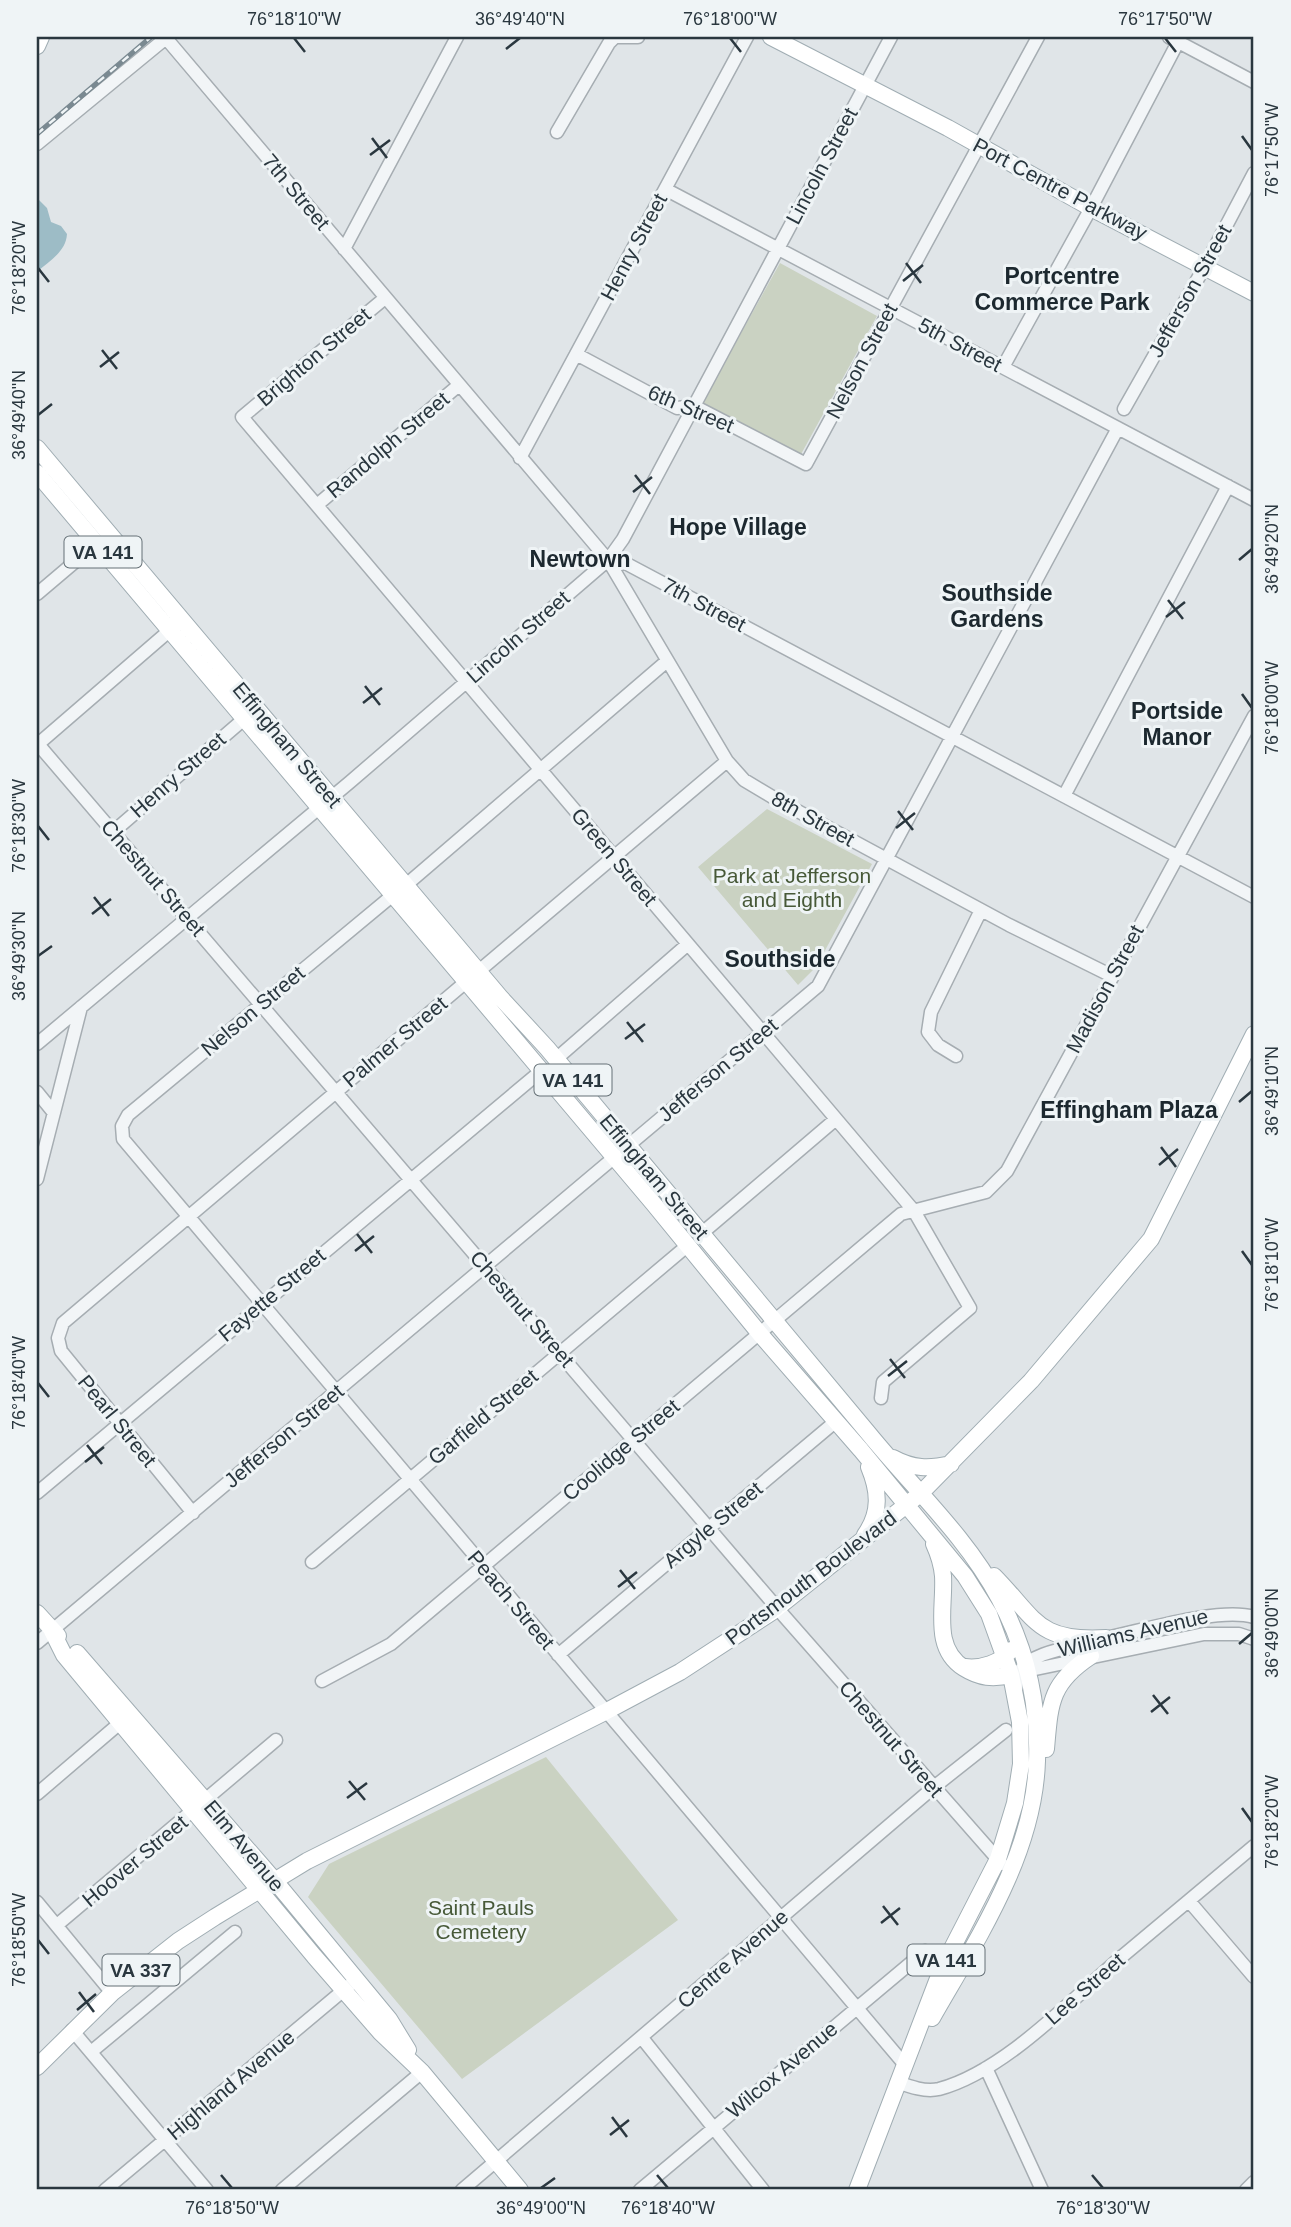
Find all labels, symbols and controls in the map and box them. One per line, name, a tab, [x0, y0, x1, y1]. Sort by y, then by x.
text: 76°18'10"W	[247, 9, 341, 29]
text: 36°49'40"N	[475, 9, 565, 29]
text: 76°18'00"W	[683, 9, 777, 29]
text: 76°17'50"W	[1118, 9, 1212, 29]
text: 76°17'50"W	[1262, 103, 1282, 197]
street label: Lincoln Street	[781, 104, 862, 228]
street label: Port Centre Parkway	[969, 133, 1152, 244]
street label: 7th Street	[258, 149, 335, 234]
street label: Henry Street	[596, 189, 671, 304]
street label: Jefferson Street	[1144, 220, 1236, 361]
text: 76°18'20"W	[9, 221, 29, 315]
district label: Portcentre Commerce Park	[974, 263, 1150, 315]
street label: Nelson Street	[822, 299, 902, 422]
street label: Brighton Street	[253, 303, 375, 410]
street label: 5th Street	[915, 313, 1006, 376]
text: 36°49'40"N	[9, 370, 29, 460]
street label: 6th Street	[645, 380, 738, 437]
street label: Randolph Street	[322, 387, 453, 502]
text: 36°49'20"N	[1262, 504, 1282, 594]
district label: Hope Village	[669, 514, 807, 540]
road number: VA 141	[64, 537, 142, 568]
district label: Newtown	[530, 546, 630, 572]
street label: 7th Street	[659, 573, 750, 636]
district label: Southside Gardens	[941, 580, 1053, 632]
street label: Lincoln Street	[462, 586, 574, 687]
text: 76°18'00"W	[1262, 661, 1282, 755]
street label: Effingham Street	[228, 678, 346, 812]
district label: Portside Manor	[1131, 698, 1223, 750]
street label: Henry Street	[126, 727, 230, 822]
text: 76°18'30"W	[9, 779, 29, 873]
street label: 8th Street	[768, 786, 859, 851]
street label: Green Street	[567, 803, 662, 910]
street label: Chestnut Street	[97, 815, 210, 940]
park label: Park at Jefferson and Eighth	[713, 864, 871, 911]
text: 36°49'30"N	[9, 911, 29, 1001]
street label: Madison Street	[1061, 921, 1148, 1057]
district label: Southside	[724, 946, 836, 972]
street label: Nelson Street	[197, 961, 309, 1060]
street label: Palmer Street	[338, 991, 451, 1092]
street label: Jefferson Street	[654, 1013, 782, 1126]
text: 36°49'10"N	[1262, 1046, 1282, 1136]
road number: VA 141	[534, 1064, 612, 1096]
district label: Effingham Plaza	[1040, 1097, 1218, 1123]
street label: Effingham Street	[595, 1110, 713, 1244]
text: 76°18'10"W	[1262, 1218, 1282, 1312]
street label: Fayette Street	[214, 1243, 330, 1346]
street label: Chestnut Street	[466, 1246, 579, 1371]
text: 76°18'40"W	[9, 1336, 29, 1430]
street label: Garfield Street	[423, 1364, 542, 1469]
street label: Pearl Street	[74, 1370, 161, 1471]
street label: Jefferson Street	[220, 1379, 348, 1492]
street label: Coolidge Street	[558, 1394, 684, 1505]
street label: Argyle Street	[659, 1477, 767, 1572]
street label: Portsmouth Boulevard	[721, 1506, 901, 1649]
street label: Peach Street	[464, 1546, 559, 1654]
text: 36°49'00"N	[1262, 1588, 1282, 1678]
street label: Williams Avenue	[1055, 1604, 1210, 1661]
street label: Chestnut Street	[835, 1676, 948, 1801]
text: 76°18'20"W	[1262, 1775, 1282, 1869]
street label: Elm Avenue	[200, 1796, 289, 1896]
street label: Hoover Street	[78, 1810, 192, 1911]
text: 76°18'50"W	[9, 1893, 29, 1987]
park label: Saint Pauls Cemetery	[428, 1896, 534, 1943]
street label: Centre Avenue	[673, 1904, 793, 2013]
road number: VA 141	[908, 1944, 984, 1976]
street label: Lee Street	[1041, 1948, 1129, 2029]
road number: VA 337	[102, 1954, 180, 1986]
street label: Wilcox Avenue	[722, 2017, 842, 2123]
street label: Highland Avenue	[163, 2025, 299, 2144]
text: 76°18'50"W	[185, 2198, 279, 2218]
text: 36°49'00"N	[496, 2198, 586, 2218]
text: 76°18'40"W	[621, 2198, 715, 2218]
text: 76°18'30"W	[1056, 2198, 1150, 2218]

